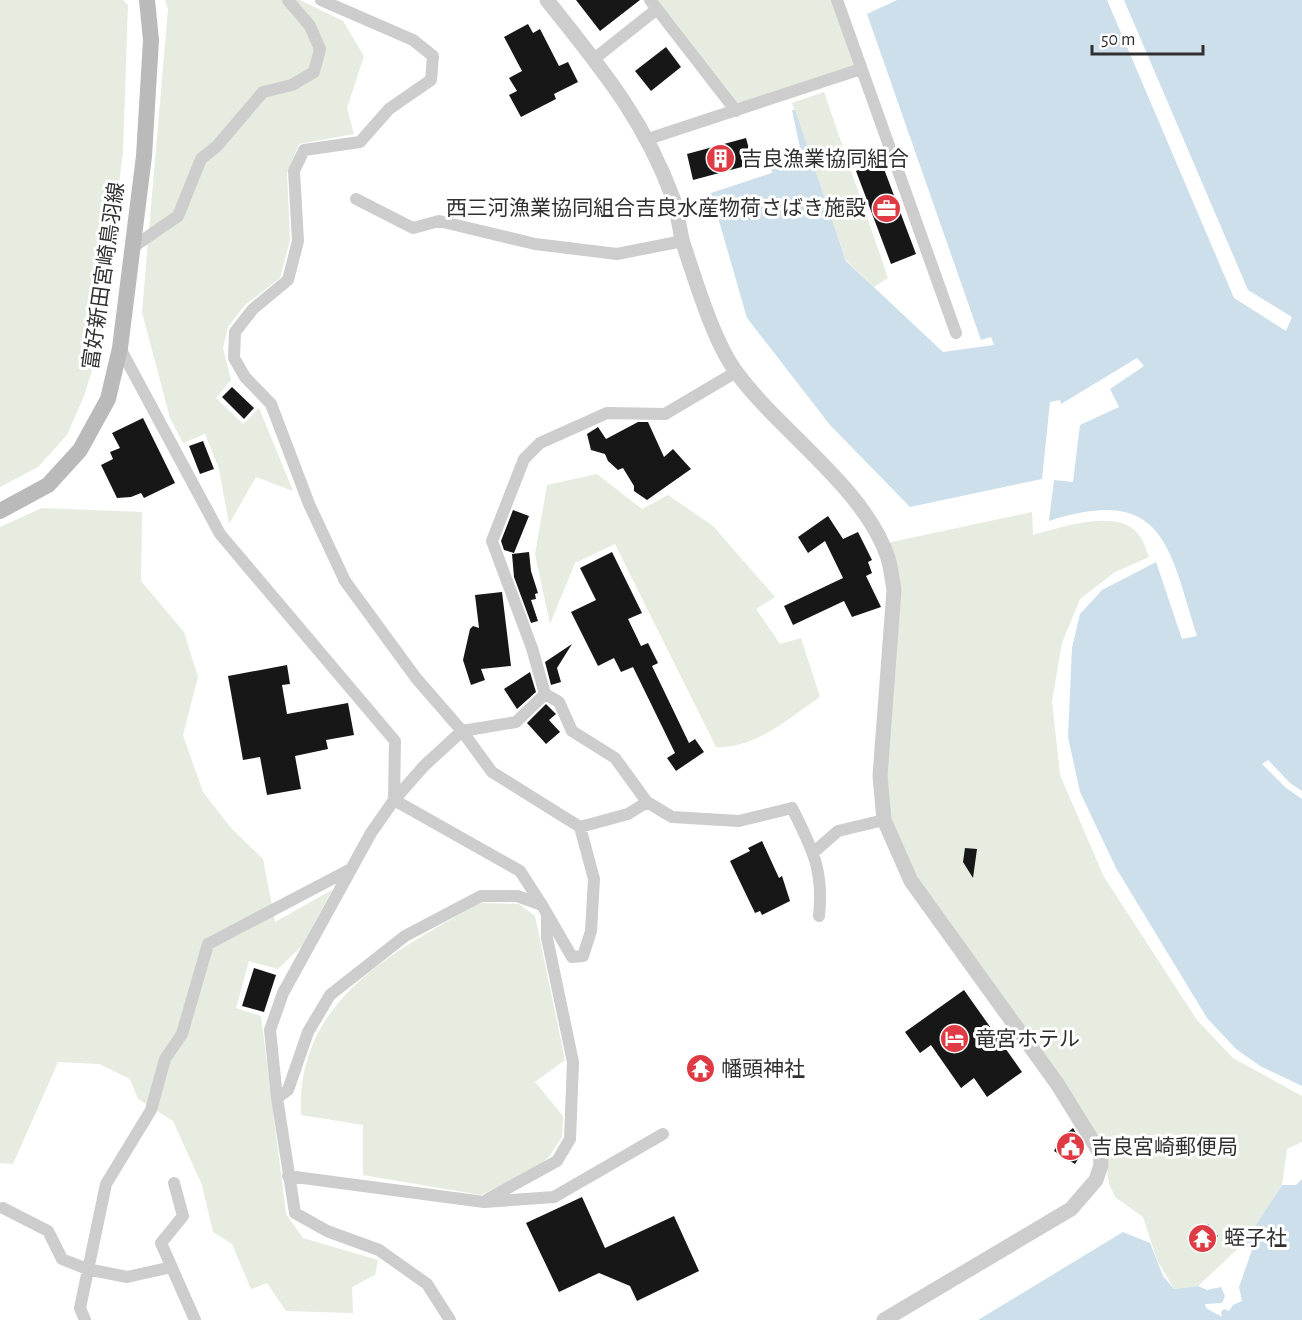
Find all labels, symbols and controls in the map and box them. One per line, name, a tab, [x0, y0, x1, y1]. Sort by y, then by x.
scale bar	[1092, 18, 1203, 56]
text: 50 m	[1101, 31, 1135, 49]
building icon: 吉良漁業協同組合	[704, 143, 736, 175]
place label: 吉良漁業協同組合	[741, 148, 909, 170]
street label: 富好新田宮崎鳥羽線	[79, 181, 128, 371]
office icon: 西三河漁業協同組合吉良水産物荷さばき施設	[871, 192, 903, 224]
place label: 西三河漁業協同組合吉良水産物荷さばき施設	[446, 197, 866, 219]
hotel icon: 竜宮ホテル	[938, 1023, 970, 1055]
place label: 竜宮ホテル	[975, 1028, 1080, 1050]
temple icon: 幡頭神社	[684, 1053, 716, 1085]
place label: 幡頭神社	[721, 1058, 805, 1080]
public building icon: 吉良宮崎郵便局	[1054, 1131, 1086, 1163]
place label: 吉良宮崎郵便局	[1091, 1136, 1238, 1158]
temple icon: 蛭子社	[1187, 1222, 1219, 1254]
place label: 蛭子社	[1224, 1227, 1287, 1249]

